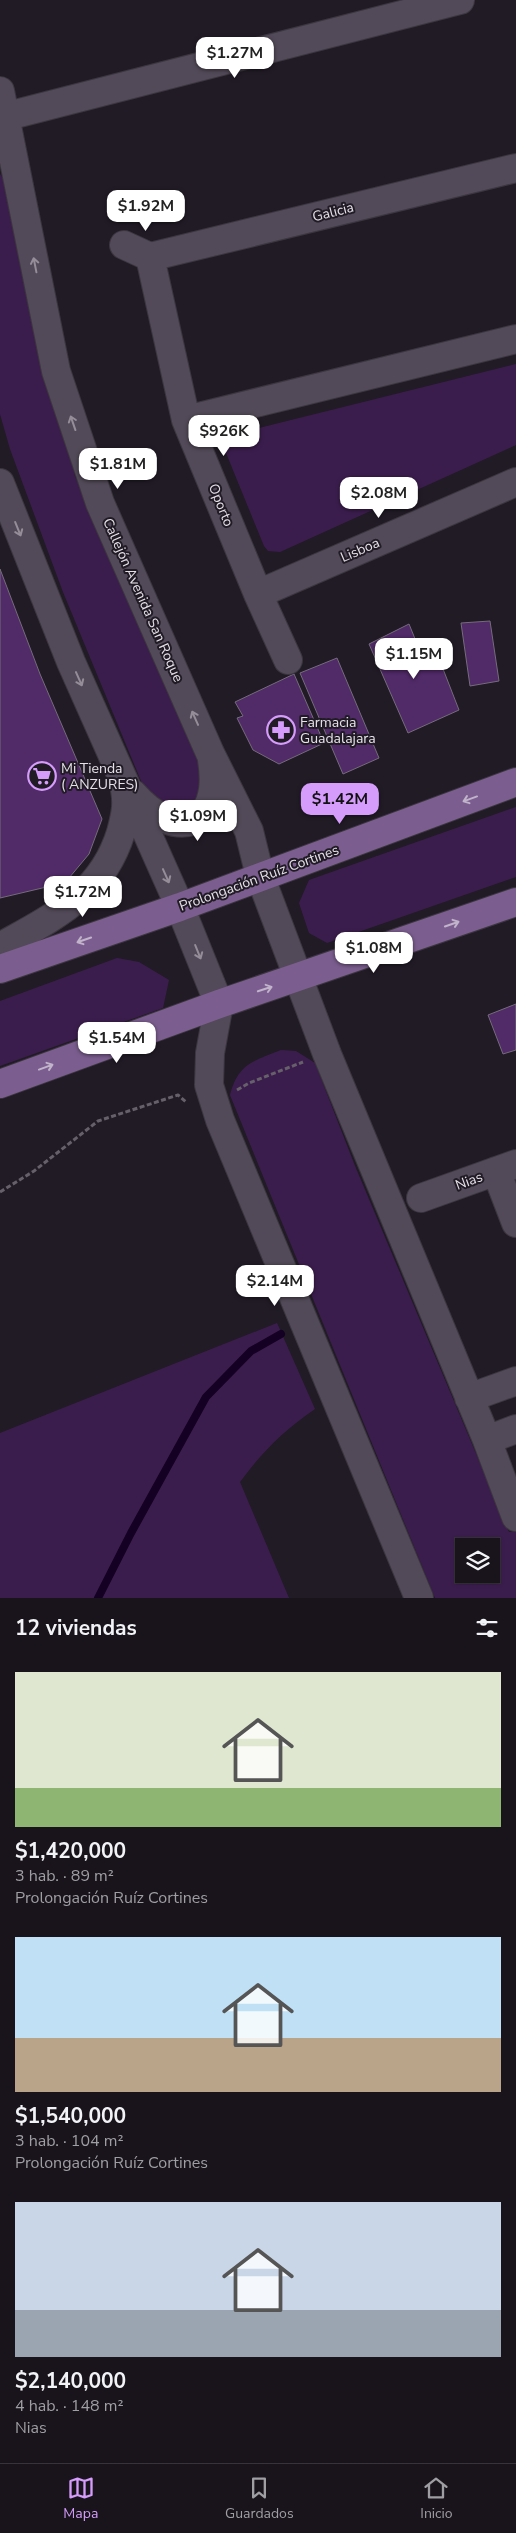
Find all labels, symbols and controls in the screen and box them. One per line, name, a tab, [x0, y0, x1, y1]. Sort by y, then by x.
pin: $1.27M	[194, 36, 276, 79]
text: $1.27M	[207, 42, 263, 64]
pin: $1.92M	[105, 190, 187, 232]
text: $1.92M	[118, 195, 174, 217]
street label: Galicia	[310, 198, 356, 226]
one-way arrow	[29, 257, 39, 273]
pin: $926K	[189, 414, 259, 457]
one-way arrow	[68, 415, 77, 431]
text: $926K	[199, 420, 249, 442]
pin: $1.81M	[77, 448, 159, 490]
text: $1.81M	[90, 453, 146, 475]
pin: $2.08M	[338, 476, 420, 519]
street label: Oporto	[204, 481, 238, 529]
text: $2.08M	[351, 482, 407, 504]
street label: Callejón Avenida San Roque	[98, 515, 188, 685]
one-way arrow	[14, 521, 23, 536]
street label: Lisboa	[337, 533, 383, 567]
pin: $1.15M	[373, 638, 455, 680]
text: $1.15M	[386, 643, 442, 665]
one-way arrow	[75, 671, 84, 686]
one-way arrow	[190, 711, 200, 726]
place label: Farmacia Guadalajara	[300, 713, 376, 748]
pharmacy icon: Farmacia Guadalajara	[266, 715, 296, 745]
place label: Mi Tienda ( ANZURES)	[61, 759, 138, 794]
supermarket icon: Mi Tienda ( ANZURES)	[27, 761, 57, 791]
pin: $1.42M	[299, 782, 381, 825]
text: $1.42M	[312, 788, 368, 810]
one-way arrow	[463, 795, 479, 804]
pin: $1.09M	[157, 800, 239, 842]
text: $1.09M	[170, 805, 226, 827]
street label: Prolongación Ruíz Cortines	[176, 840, 342, 916]
one-way arrow	[161, 868, 171, 883]
pin: $1.72M	[42, 876, 124, 918]
text: $1.72M	[55, 881, 111, 903]
one-way arrow	[443, 919, 459, 928]
pin: $1.08M	[333, 932, 415, 974]
one-way arrow	[77, 936, 92, 945]
text: $1.08M	[346, 937, 402, 959]
one-way arrow	[193, 944, 203, 959]
one-way arrow	[257, 984, 272, 993]
pin: $1.54M	[76, 1022, 158, 1064]
text: $1.54M	[89, 1027, 145, 1049]
one-way arrow	[38, 1062, 53, 1071]
street label: Nias	[453, 1167, 486, 1195]
pin: $2.14M	[234, 1264, 316, 1307]
text: $2.14M	[247, 1270, 303, 1292]
map controls	[455, 1538, 500, 1583]
button: layers	[455, 1538, 500, 1583]
text: 12 viviendas	[15, 1614, 137, 1642]
icon: filters	[473, 1614, 501, 1642]
icon: home	[213, 1705, 303, 1795]
text: $1,420,000	[15, 1837, 126, 1865]
text: 3 hab. · 89 m²	[15, 1865, 114, 1887]
text: Prolongación Ruíz Cortines	[15, 1887, 208, 1909]
icon: home	[213, 1970, 303, 2060]
text: $1,540,000	[15, 2102, 126, 2130]
text: 3 hab. · 104 m²	[15, 2130, 123, 2152]
text: Prolongación Ruíz Cortines	[15, 2152, 208, 2174]
icon: home	[213, 2235, 303, 2325]
text: $2,140,000	[15, 2367, 126, 2395]
text: 4 hab. · 148 m²	[15, 2395, 123, 2417]
text: Nias	[15, 2417, 47, 2439]
tab: Mapa	[63, 2474, 98, 2523]
tab: Guardados	[225, 2474, 294, 2523]
tab: Inicio	[420, 2474, 453, 2523]

